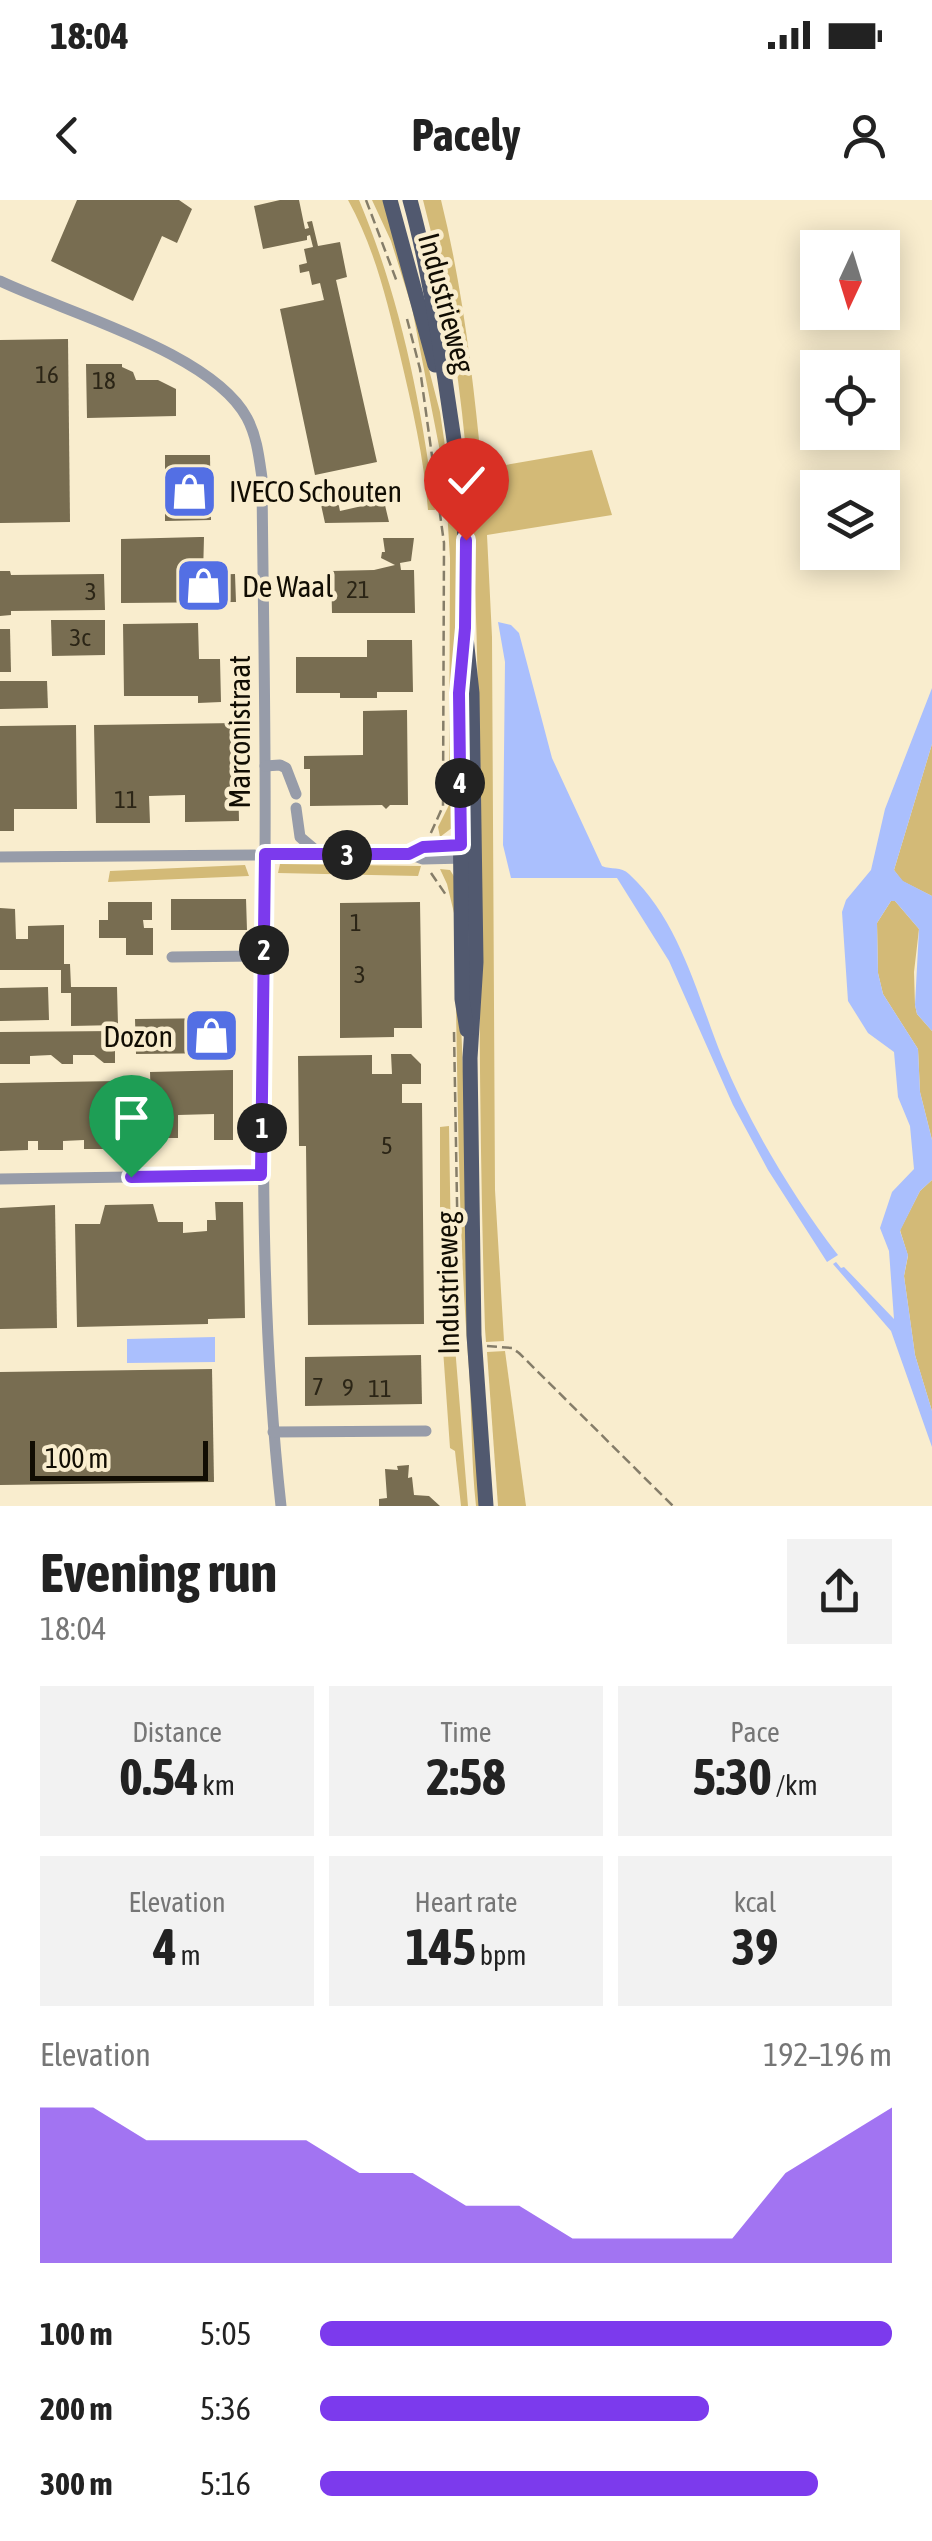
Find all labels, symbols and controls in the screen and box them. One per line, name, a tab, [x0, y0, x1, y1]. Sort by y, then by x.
text: 18:04	[50, 14, 129, 57]
icon: back	[40, 108, 95, 163]
icon: person	[837, 108, 892, 163]
text: Pacely	[411, 109, 521, 161]
street label: Industrieweg	[412, 229, 482, 377]
north arrow	[800, 230, 900, 330]
map controls	[800, 230, 900, 570]
button: locate	[800, 350, 900, 450]
house number: 16	[35, 360, 59, 388]
house number: 18	[92, 366, 116, 394]
pin	[424, 438, 509, 541]
icon: check	[439, 453, 494, 508]
shop icon: IVECO Schouten	[160, 461, 220, 521]
button: layers	[800, 470, 900, 570]
place label: IVECO Schouten	[229, 474, 402, 508]
shop icon: De Waal	[173, 556, 233, 616]
place label: De Waal	[242, 569, 333, 603]
house number: 21	[346, 575, 370, 603]
house number: 3	[85, 577, 97, 605]
house number: 3c	[69, 623, 91, 651]
street label: Marconistraat	[222, 655, 256, 809]
pin: 4	[435, 758, 485, 808]
text: 4	[453, 767, 467, 799]
house number: 11	[114, 785, 138, 813]
pin: 3	[322, 830, 372, 880]
text: 3	[340, 839, 354, 871]
house number: 1	[350, 908, 362, 936]
pin: 2	[239, 925, 289, 975]
text: 2	[257, 934, 271, 966]
house number: 3	[354, 960, 366, 988]
shop icon: Dozon	[182, 1006, 242, 1066]
place label: Dozon	[103, 1019, 173, 1053]
pin	[89, 1075, 174, 1178]
icon: arrive	[104, 1090, 159, 1145]
pin: 1	[237, 1103, 287, 1153]
text: 1	[255, 1112, 269, 1144]
house number: 5	[381, 1131, 393, 1159]
street label: Industrieweg	[429, 1211, 465, 1355]
house number: 7	[312, 1372, 324, 1400]
house number: 9	[342, 1373, 354, 1401]
house number: 11	[368, 1374, 392, 1402]
scale bar	[30, 1436, 208, 1480]
text: 100 m	[45, 1442, 108, 1474]
button: share	[787, 1539, 892, 1644]
text: Evening run	[40, 1541, 277, 1604]
text: 18:04	[40, 1610, 107, 1647]
text: Distance	[132, 1716, 222, 1748]
text: Time	[440, 1716, 492, 1748]
text: Pace	[730, 1716, 780, 1748]
text: 0.54	[119, 1748, 199, 1806]
text: 2:58	[426, 1748, 506, 1806]
text: 5:30	[692, 1748, 772, 1806]
text: km	[199, 1769, 235, 1801]
text: /km	[772, 1769, 818, 1801]
text: Elevation	[128, 1886, 226, 1918]
text: Heart rate	[414, 1886, 518, 1918]
text: kcal	[734, 1886, 776, 1918]
text: 4	[153, 1918, 177, 1976]
text: 145	[405, 1918, 476, 1976]
text: 39	[732, 1918, 779, 1976]
text: m	[177, 1939, 201, 1971]
text: bpm	[476, 1939, 527, 1971]
text: Elevation	[40, 2036, 151, 2073]
text: 192–196 m	[763, 2036, 892, 2073]
text: 100 m	[40, 2315, 113, 2352]
text: 5:05	[200, 2315, 251, 2352]
text: 200 m	[40, 2390, 113, 2427]
text: 5:36	[200, 2390, 251, 2427]
text: 300 m	[40, 2465, 113, 2502]
text: 5:16	[200, 2465, 251, 2502]

